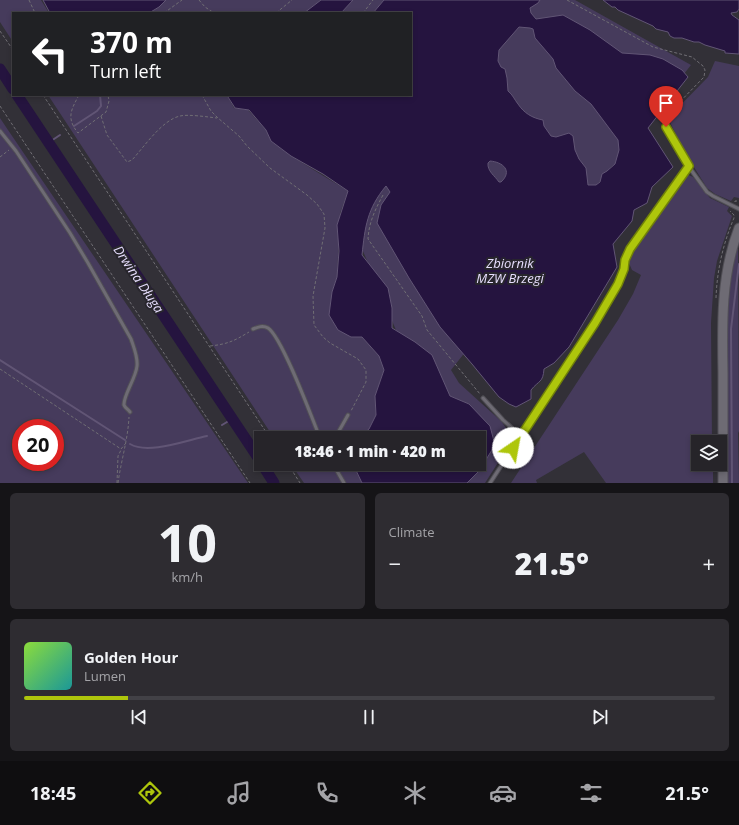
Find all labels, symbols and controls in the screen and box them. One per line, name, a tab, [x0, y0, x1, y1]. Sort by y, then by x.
text: 370 m	[90, 23, 173, 61]
icon: left	[24, 28, 76, 80]
text: Turn left	[90, 59, 161, 83]
pin	[649, 86, 683, 127]
icon: arrive	[655, 92, 677, 114]
water label: Drwina Długa	[110, 242, 169, 317]
water label: Zbiornik MZW Brzegi	[476, 254, 544, 287]
speed limit sign: 20	[12, 419, 64, 471]
position arrow	[492, 427, 534, 469]
map controls	[691, 435, 727, 471]
button: layers	[691, 435, 727, 471]
text: 18:46 · 1 min · 420 m	[294, 441, 446, 461]
text: 10	[158, 506, 217, 577]
text: Climate	[389, 523, 434, 541]
text: 21.5°	[515, 543, 589, 584]
text: −	[389, 548, 401, 578]
text: +	[702, 548, 715, 578]
text: km/h	[171, 568, 203, 586]
text: Golden Hour	[84, 647, 178, 667]
text: Lumen	[84, 667, 126, 685]
icon: previous	[128, 706, 150, 728]
icon: pause	[358, 706, 380, 728]
icon: next	[589, 706, 611, 728]
icon: directions	[136, 779, 164, 807]
icon: music	[225, 779, 253, 807]
icon: phone	[313, 779, 341, 807]
icon: climate	[401, 779, 429, 807]
icon: car	[489, 779, 517, 807]
icon: filters	[577, 779, 605, 807]
text: 18:45	[30, 781, 76, 805]
text: 21.5°	[665, 781, 709, 805]

